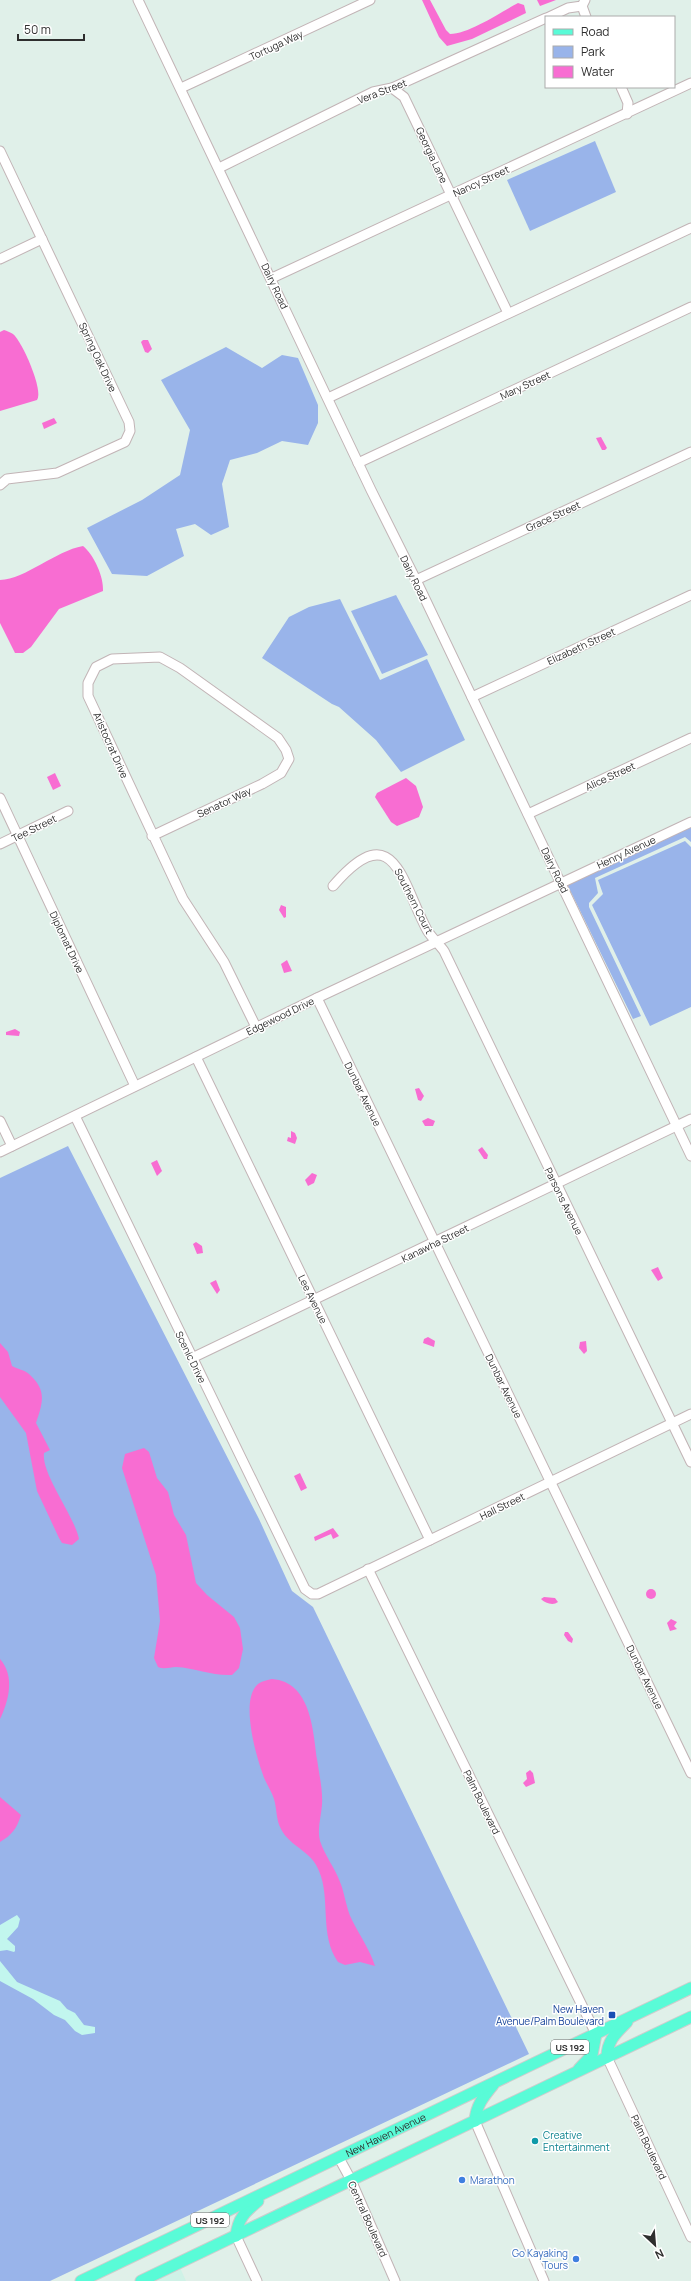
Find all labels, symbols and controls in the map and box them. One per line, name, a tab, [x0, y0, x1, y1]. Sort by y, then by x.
scale bar	[18, 16, 84, 42]
legend	[545, 16, 675, 88]
text: 50 m	[24, 21, 51, 38]
text: Road	[581, 23, 609, 40]
street label: Tortuga Way	[247, 26, 306, 64]
text: Park	[581, 43, 606, 60]
text: Water	[581, 63, 615, 80]
street label: Vera Street	[355, 75, 409, 107]
street label: Georgia Lane	[413, 125, 451, 185]
street label: Nancy Street	[451, 162, 511, 200]
street label: Dairy Road	[258, 261, 292, 311]
street label: Spring Oak Drive	[76, 320, 120, 394]
street label: Mary Street	[498, 367, 552, 403]
street label: Grace Street	[523, 497, 583, 535]
street label: Dairy Road	[397, 553, 431, 603]
street label: Elizabeth Street	[545, 624, 617, 668]
street label: Aristocrat Drive	[90, 710, 132, 780]
street label: Alice Street	[583, 758, 637, 794]
street label: Senator Way	[195, 783, 254, 821]
street label: Tee Street	[9, 811, 59, 845]
street label: Henry Avenue	[594, 832, 658, 872]
street label: Dairy Road	[538, 845, 572, 895]
street label: Southern Court	[391, 866, 437, 936]
street label: Diplomat Drive	[47, 909, 87, 975]
street label: Edgewood Drive	[244, 993, 316, 1038]
street label: Dunbar Avenue	[341, 1060, 385, 1129]
street label: Parsons Avenue	[542, 1165, 586, 1237]
street label: Kanawha Street	[399, 1221, 471, 1265]
street label: Lee Avenue	[295, 1272, 331, 1326]
street label: Scenic Drive	[172, 1329, 210, 1386]
street label: Dunbar Avenue	[482, 1352, 526, 1421]
street label: Hall Street	[477, 1489, 527, 1523]
street label: Dunbar Avenue	[623, 1643, 667, 1712]
street label: Palm Boulevard	[460, 1768, 504, 1837]
place label: New Haven Avenue/Palm Boulevard	[496, 2002, 604, 2028]
marker: New Haven Avenue/Palm Boulevard	[607, 2010, 617, 2020]
road number: US 192	[551, 2040, 589, 2054]
street label: New Haven Avenue	[343, 2109, 428, 2160]
street label: Palm Boulevard	[628, 2112, 670, 2182]
place label: Creative Entertainment	[543, 2128, 610, 2154]
marker: Creative Entertainment	[530, 2136, 540, 2146]
place label: Marathon	[470, 2173, 515, 2187]
marker: Marathon	[457, 2175, 467, 2185]
street label: Central Boulevard	[345, 2179, 391, 2259]
road number: US 192	[191, 2213, 229, 2227]
north arrow	[635, 2225, 675, 2265]
place label: Go Kayaking Tours	[512, 2246, 568, 2272]
text: N	[653, 2246, 666, 2263]
marker: Go Kayaking Tours	[571, 2254, 581, 2264]

